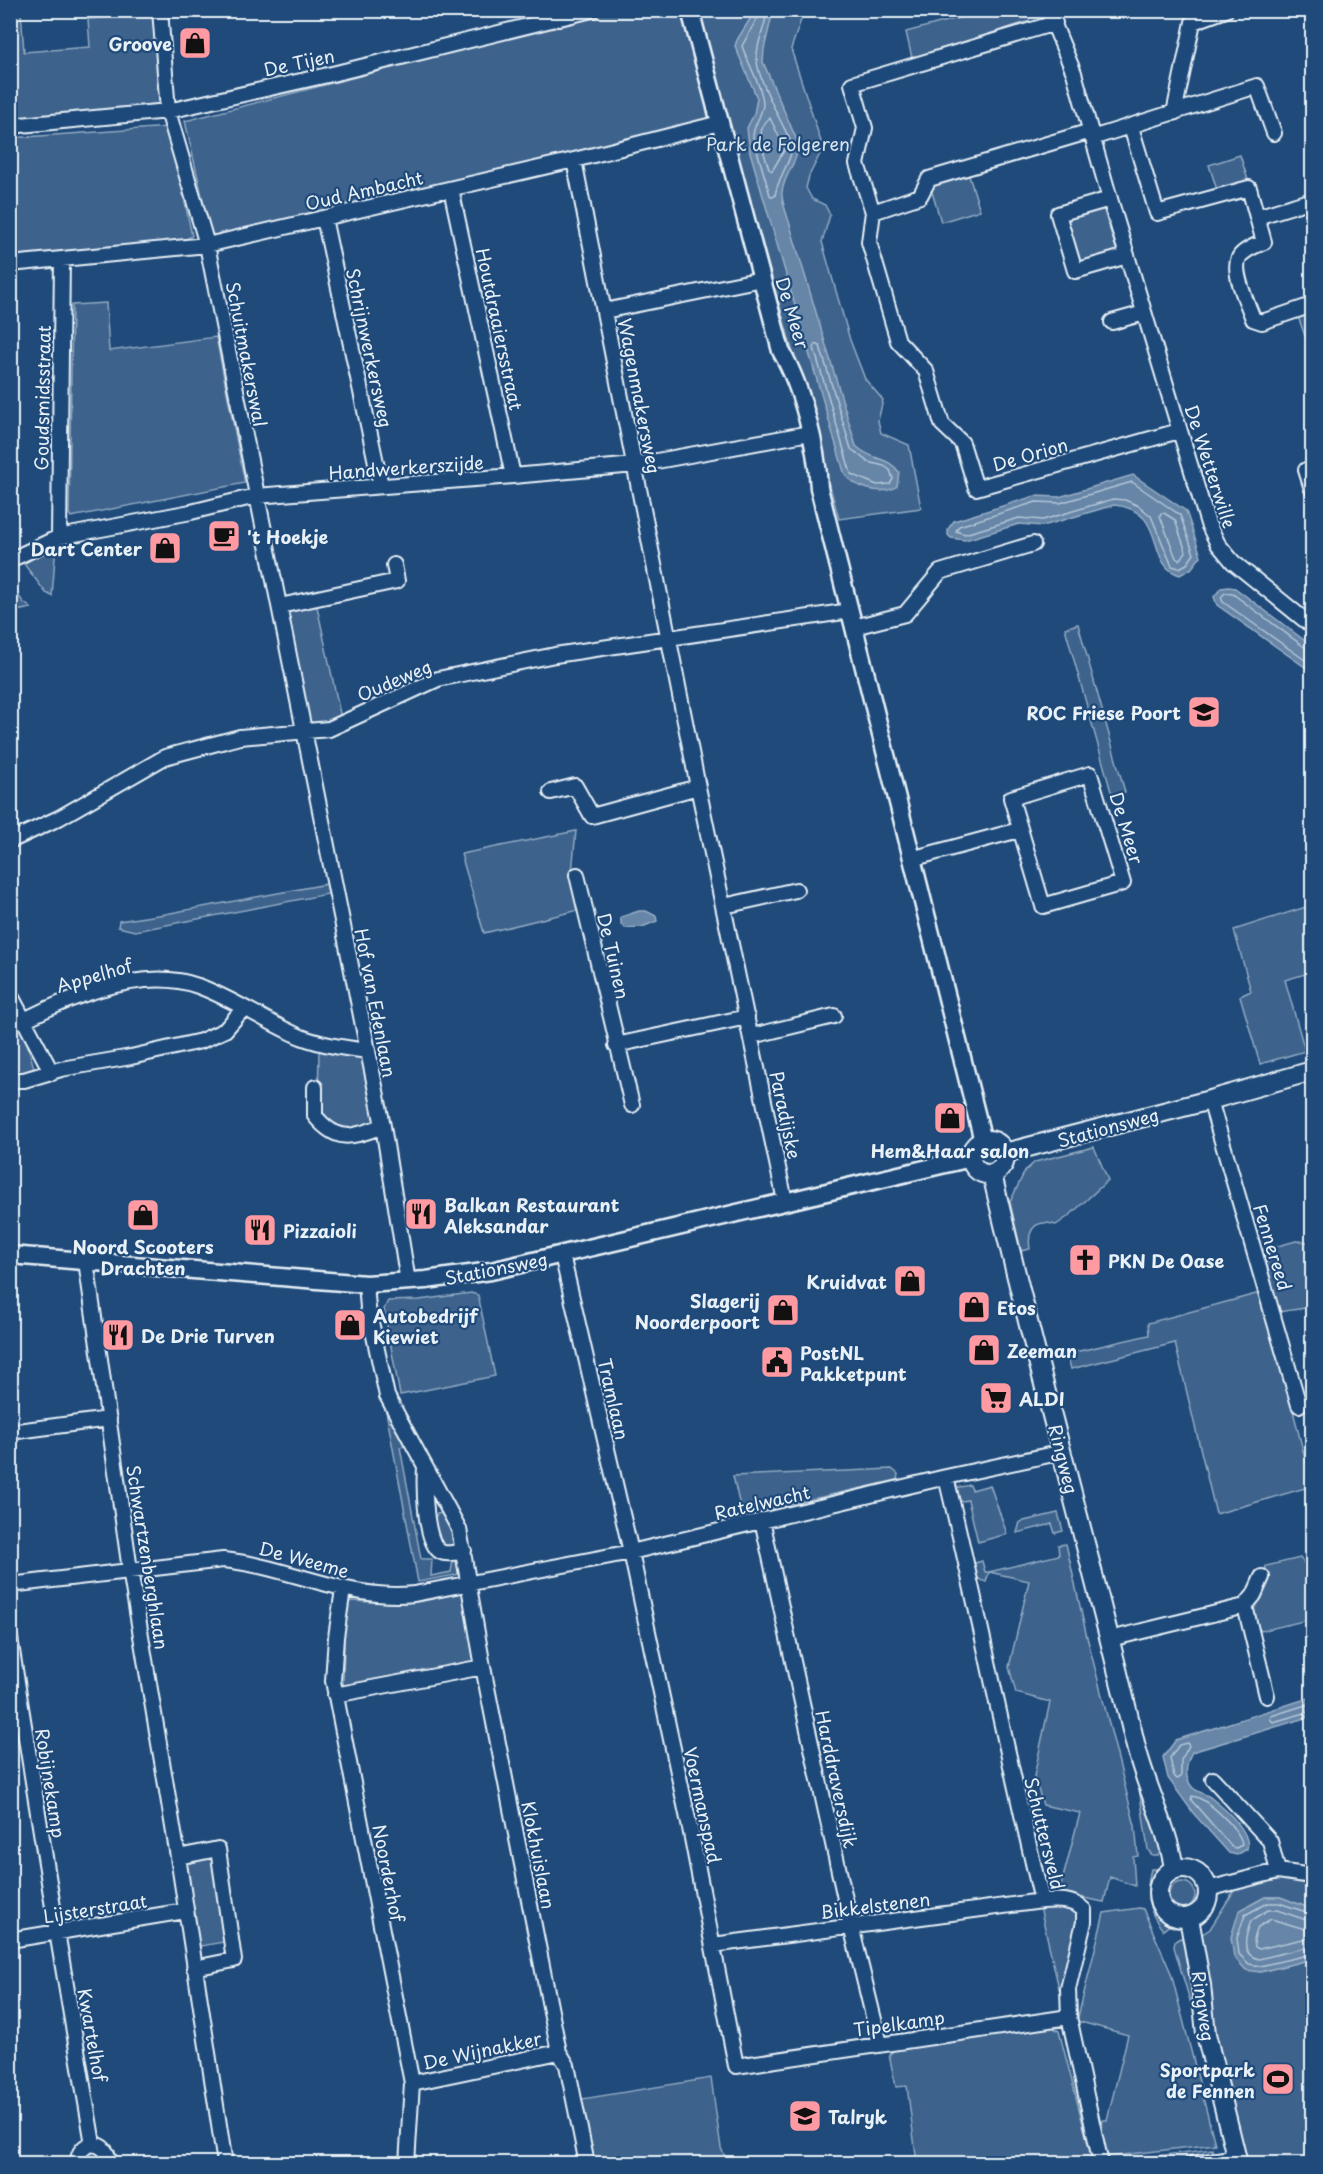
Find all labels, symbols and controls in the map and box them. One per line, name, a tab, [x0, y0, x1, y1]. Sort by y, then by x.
shop icon: Groove	[177, 25, 213, 61]
place label: Groove	[108, 30, 172, 57]
street label: De Tijen	[261, 41, 337, 83]
park label: Park de Folgeren	[706, 130, 850, 157]
street label: Oud Ambacht	[302, 163, 426, 217]
street label: Houtdraaiersstraat	[470, 245, 530, 413]
street label: Schrijnwerkersweg	[340, 266, 400, 430]
street label: De Meer	[769, 274, 817, 353]
street label: Schuitmakerswal	[220, 279, 274, 429]
street label: Wagenmakersweg	[612, 316, 668, 476]
street label: Goudsmidsstraat	[27, 325, 57, 471]
street label: De Wetterwille	[1178, 401, 1244, 531]
street label: De Orion	[989, 430, 1071, 478]
street label: Handwerkerszijde	[327, 448, 485, 486]
cafe icon: 't Hoekje	[206, 518, 242, 554]
place label: 't Hoekje	[247, 523, 329, 550]
shop icon: Dart Center	[147, 530, 183, 566]
place label: Dart Center	[31, 535, 143, 562]
street label: Oudeweg	[352, 652, 436, 708]
school or university icon: ROC Friese Poort	[1186, 694, 1222, 730]
place label: ROC Friese Poort	[1027, 699, 1181, 726]
street label: De Meer	[1103, 789, 1151, 868]
street label: De Tuinen	[591, 910, 637, 1002]
street label: Hof van Edenlaan	[348, 926, 404, 1080]
street label: Appelhof	[53, 951, 137, 999]
street label: Paradijske	[764, 1069, 808, 1161]
shop icon: Hem&Haar salon	[932, 1100, 968, 1136]
street label: Stationsweg	[1054, 1100, 1162, 1154]
place label: Hem&Haar salon	[871, 1137, 1029, 1164]
place label: Balkan Restaurant Aleksandar	[443, 1191, 620, 1239]
restaurant icon: Balkan Restaurant Aleksandar	[403, 1196, 439, 1232]
shop icon: Noord Scooters Drachten	[125, 1197, 161, 1233]
street label: Fennereed	[1247, 1200, 1299, 1294]
restaurant icon: Pizzaioli	[242, 1212, 278, 1248]
place label: Pizzaioli	[283, 1217, 357, 1244]
place label: Noord Scooters Drachten	[72, 1233, 214, 1281]
church icon: PKN De Oase	[1067, 1242, 1103, 1278]
street label: Stationsweg	[442, 1245, 550, 1291]
place label: PKN De Oase	[1108, 1247, 1224, 1274]
shop icon: Kruidvat	[892, 1263, 928, 1299]
place label: Kruidvat	[806, 1268, 887, 1295]
place label: Slagerij Noorderpoort	[635, 1287, 760, 1335]
shop icon: Etos	[956, 1289, 992, 1325]
shop icon: Slagerij Noorderpoort	[765, 1292, 801, 1328]
place label: Etos	[997, 1294, 1036, 1321]
place label: Autobedrijf Kiewiet	[373, 1302, 479, 1350]
shop icon: Autobedrijf Kiewiet	[332, 1307, 368, 1343]
restaurant icon: De Drie Turven	[100, 1317, 136, 1353]
place label: De Drie Turven	[141, 1322, 275, 1349]
shop icon: Zeeman	[966, 1332, 1002, 1368]
place label: Zeeman	[1007, 1337, 1077, 1364]
place label: PostNL Pakketpunt	[800, 1339, 907, 1387]
public building icon: PostNL Pakketpunt	[759, 1344, 795, 1380]
street label: Tramlaan	[592, 1356, 636, 1442]
supermarket icon: ALDI	[978, 1380, 1014, 1416]
place label: ALDI	[1018, 1385, 1065, 1412]
street label: Ringweg	[1042, 1421, 1086, 1497]
street label: Schwartzenberghlaan	[120, 1463, 176, 1651]
street label: Ratelwacht	[712, 1478, 813, 1526]
street label: De Weeme	[256, 1534, 352, 1584]
street label: Harddraversdijk	[809, 1708, 865, 1850]
street label: Robijnekamp	[29, 1726, 73, 1840]
street label: Voermanspad	[677, 1744, 729, 1866]
street label: Schuttersveld	[1018, 1774, 1072, 1892]
street label: Klokhuislaan	[515, 1799, 563, 1911]
street label: Noorderhof	[366, 1822, 412, 1926]
street label: Bikkelstenen	[818, 1885, 932, 1925]
street label: Lijsterstraat	[41, 1886, 149, 1930]
street label: Ringweg	[1186, 1969, 1222, 2043]
street label: Kwartelhof	[72, 1986, 115, 2086]
street label: Tipelkamp	[852, 2003, 946, 2043]
street label: De Wijnakker	[420, 2024, 544, 2076]
place label: Sportpark de Fennen	[1160, 2056, 1255, 2104]
sports icon: Sportpark de Fennen	[1260, 2061, 1296, 2097]
school or university icon: Talryk	[787, 2098, 823, 2134]
place label: Talryk	[828, 2103, 888, 2130]

